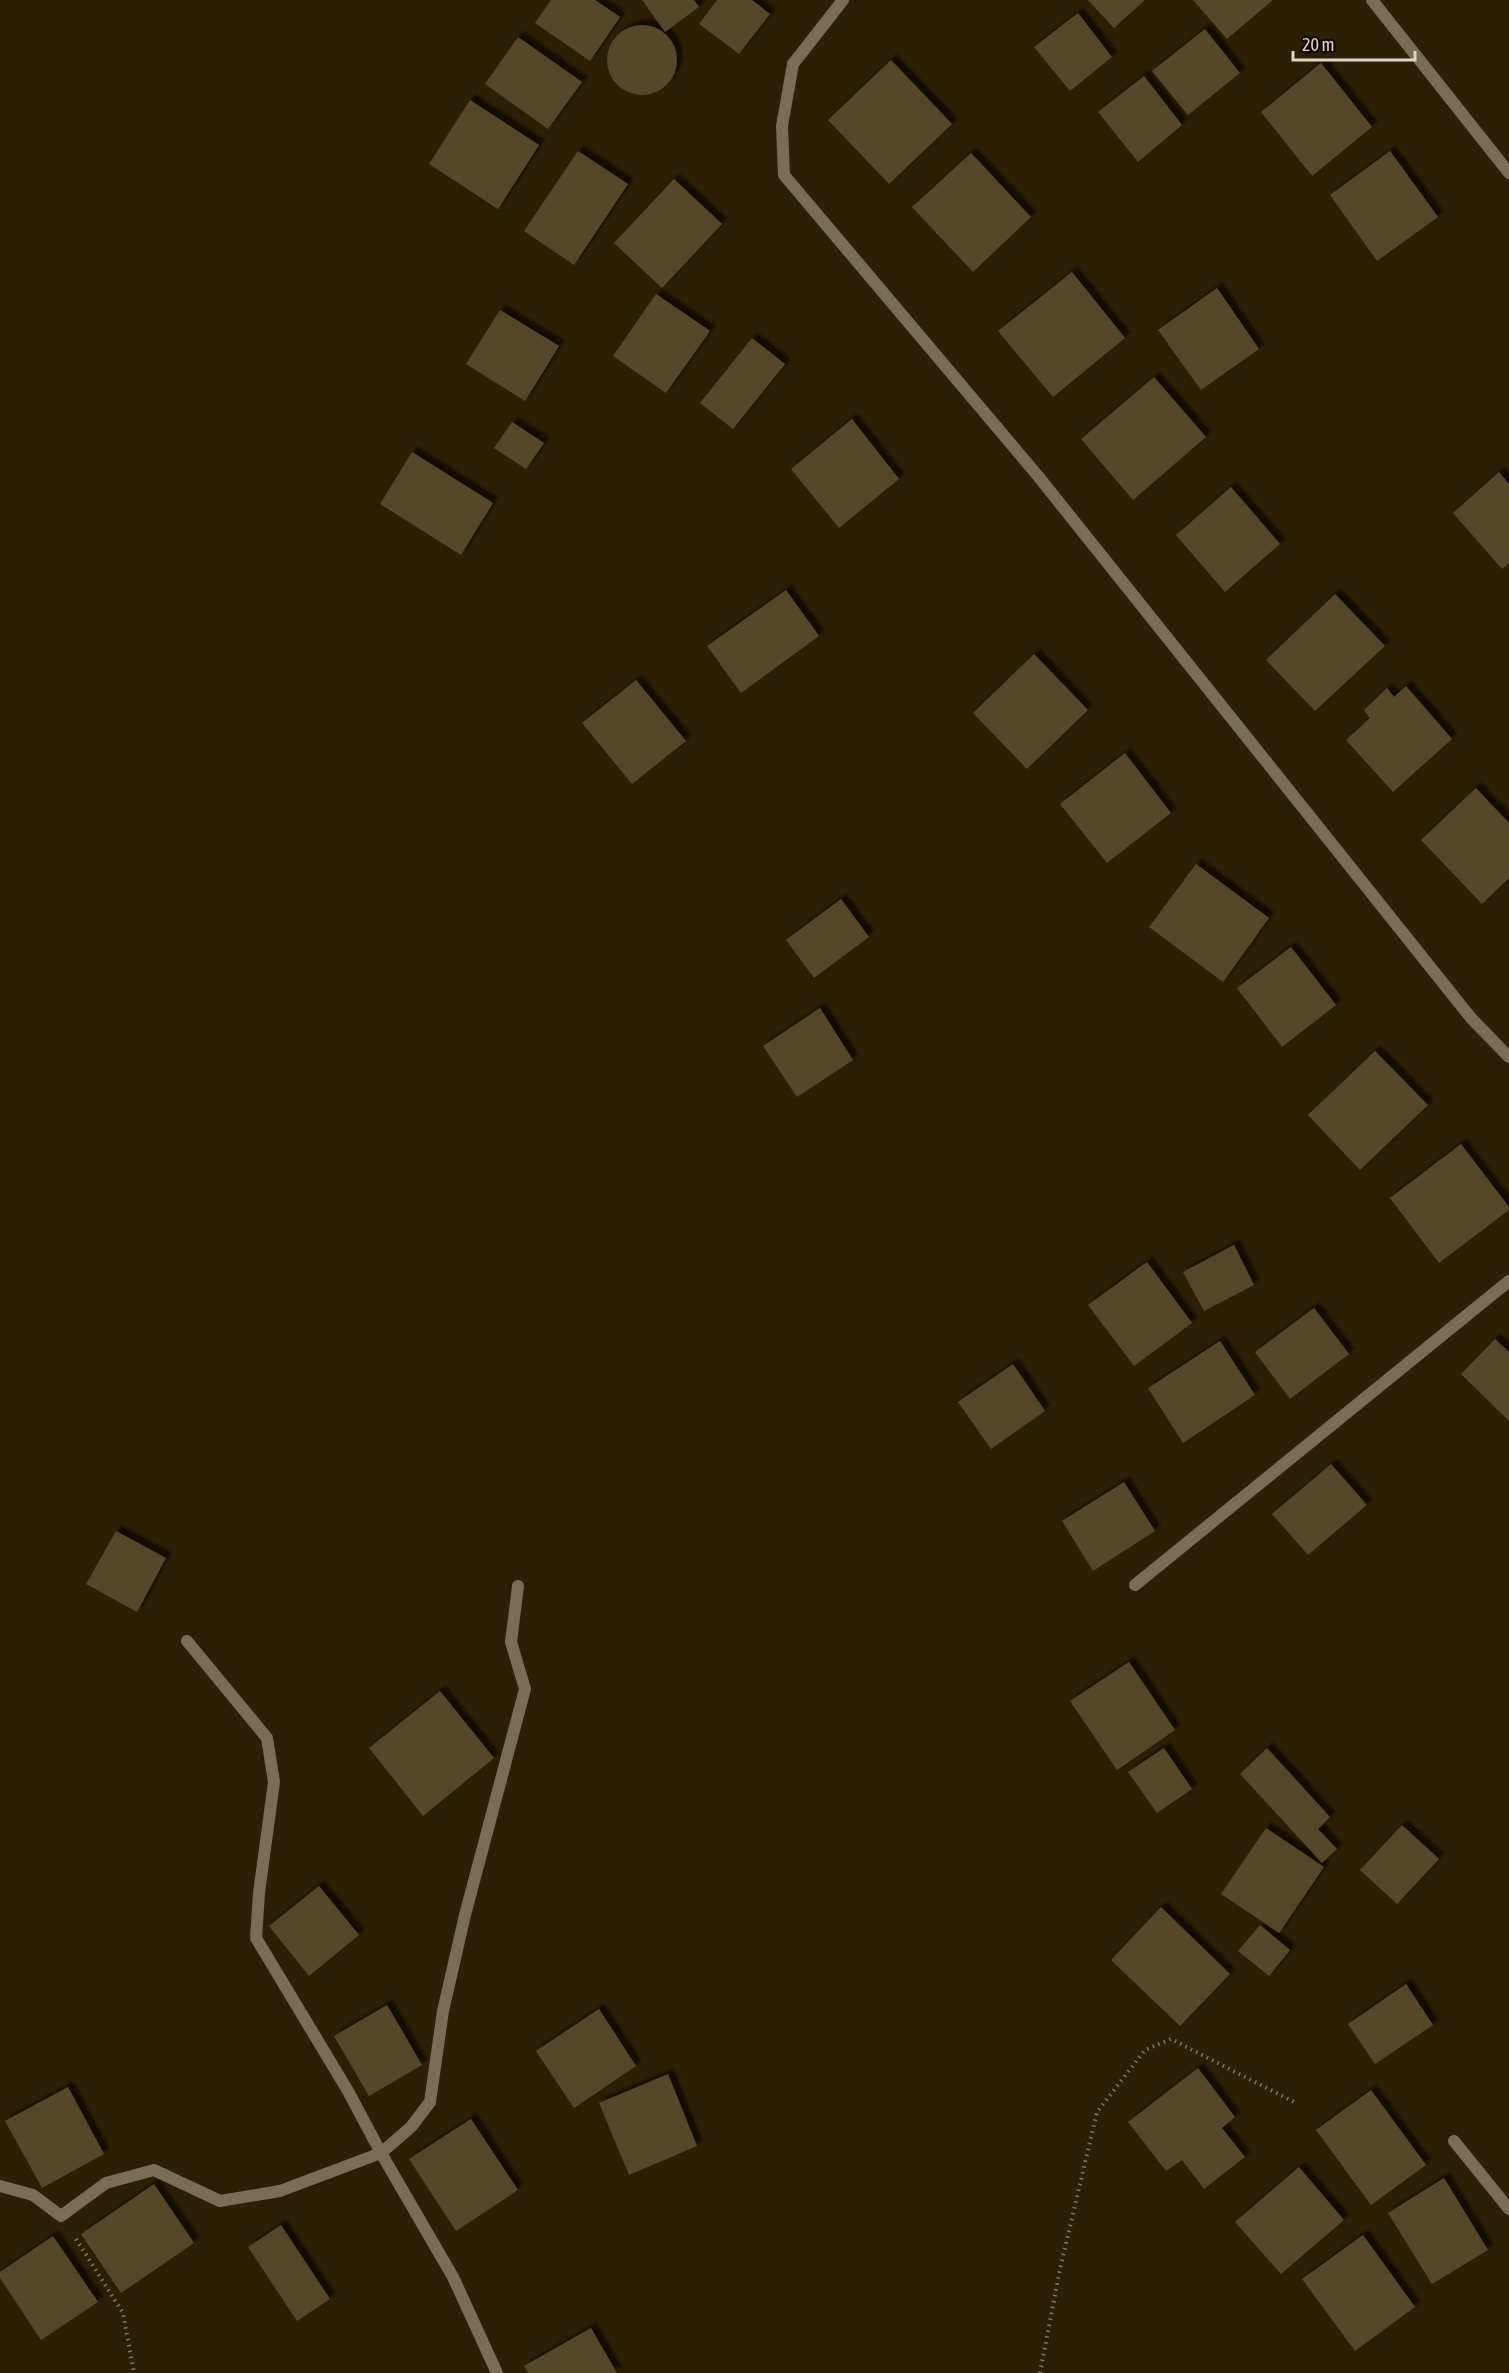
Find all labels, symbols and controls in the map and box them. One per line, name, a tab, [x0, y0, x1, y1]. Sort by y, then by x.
scale bar	[1293, 24, 1414, 62]
text: 20 m	[1302, 34, 1334, 55]

